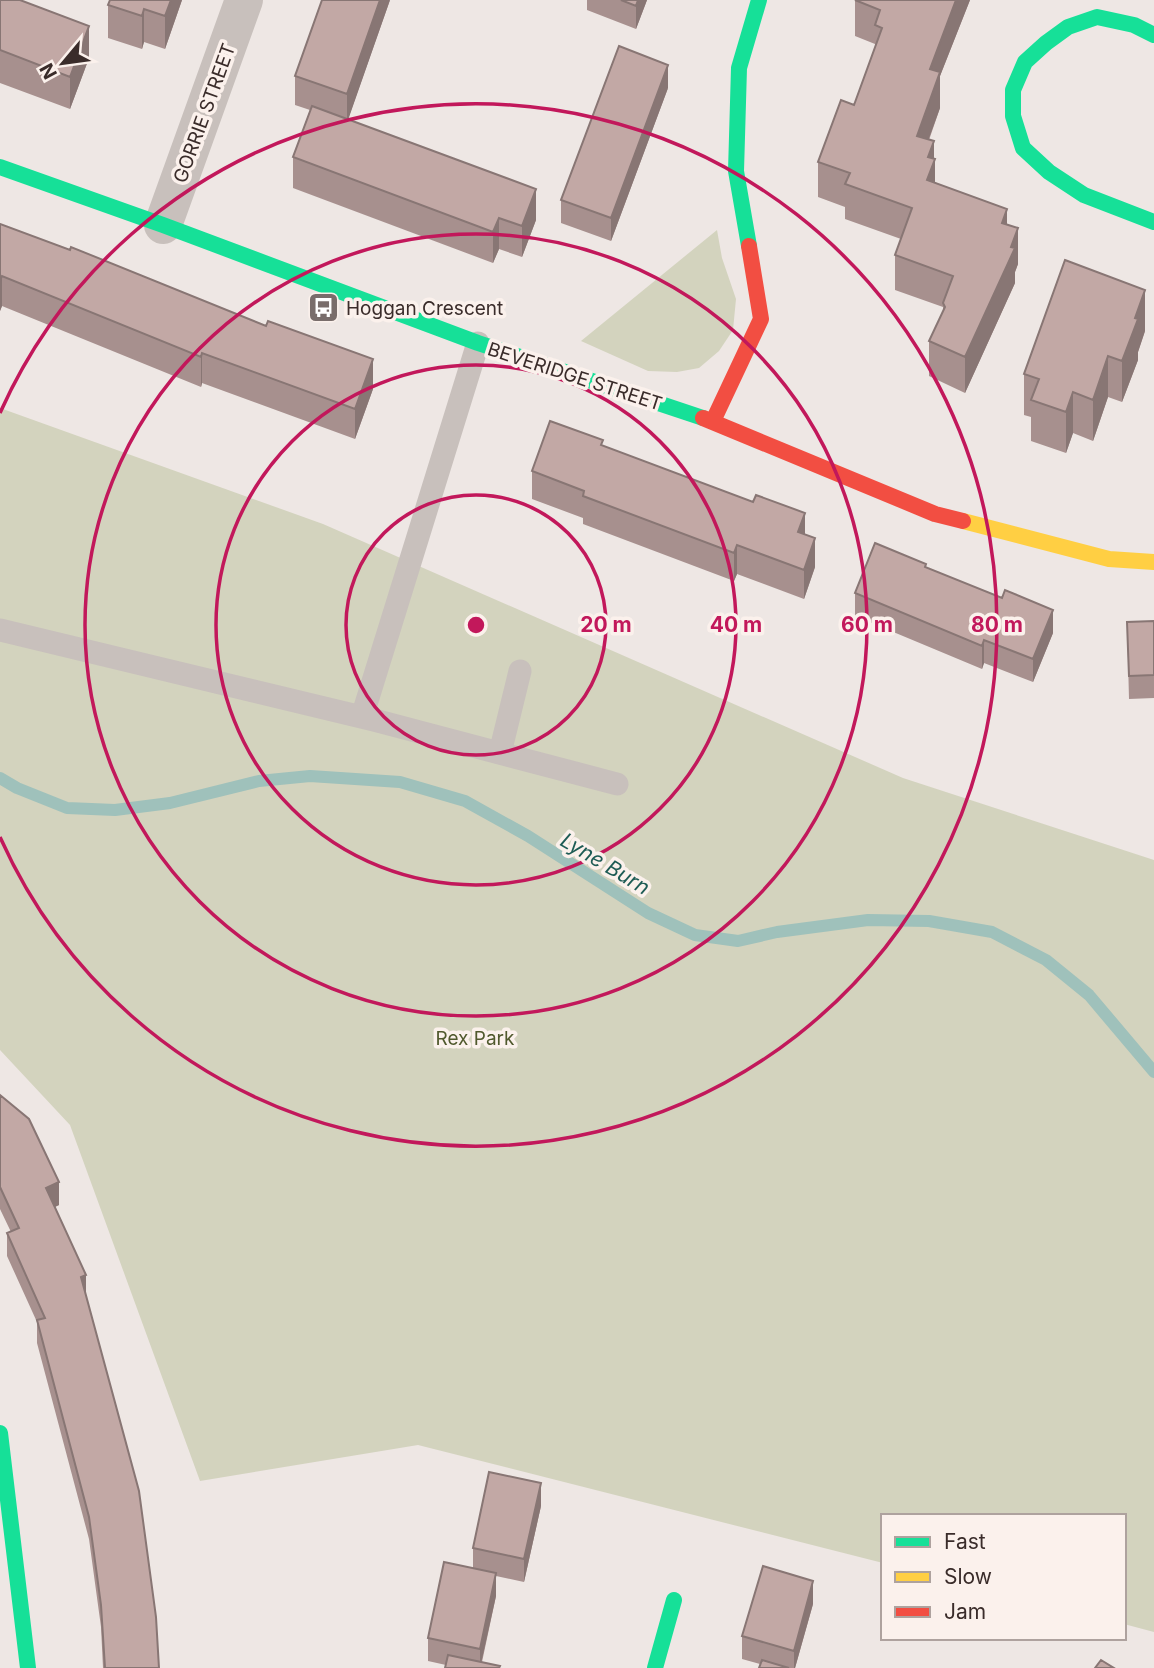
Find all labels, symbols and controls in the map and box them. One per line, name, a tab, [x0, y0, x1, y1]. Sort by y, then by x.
north arrow	[28, 28, 98, 98]
street label: GORRIE STREET	[169, 40, 240, 186]
text: N	[35, 59, 62, 83]
bus stop icon: Hoggan Crescent	[306, 291, 340, 325]
place label: Hoggan Crescent	[346, 297, 503, 320]
street label: BEVERIDGE STREET	[485, 337, 665, 416]
text: 20 m	[580, 612, 632, 637]
text: 40 m	[710, 612, 762, 637]
text: 60 m	[841, 612, 893, 637]
text: 80 m	[971, 612, 1023, 637]
centre of rings	[464, 613, 488, 637]
water label: Lyne Burn	[556, 827, 654, 900]
park label: Rex Park	[436, 1027, 515, 1050]
legend	[881, 1514, 1126, 1640]
text: Fast	[944, 1529, 986, 1554]
text: Slow	[944, 1564, 992, 1589]
text: Jam	[944, 1599, 986, 1624]

